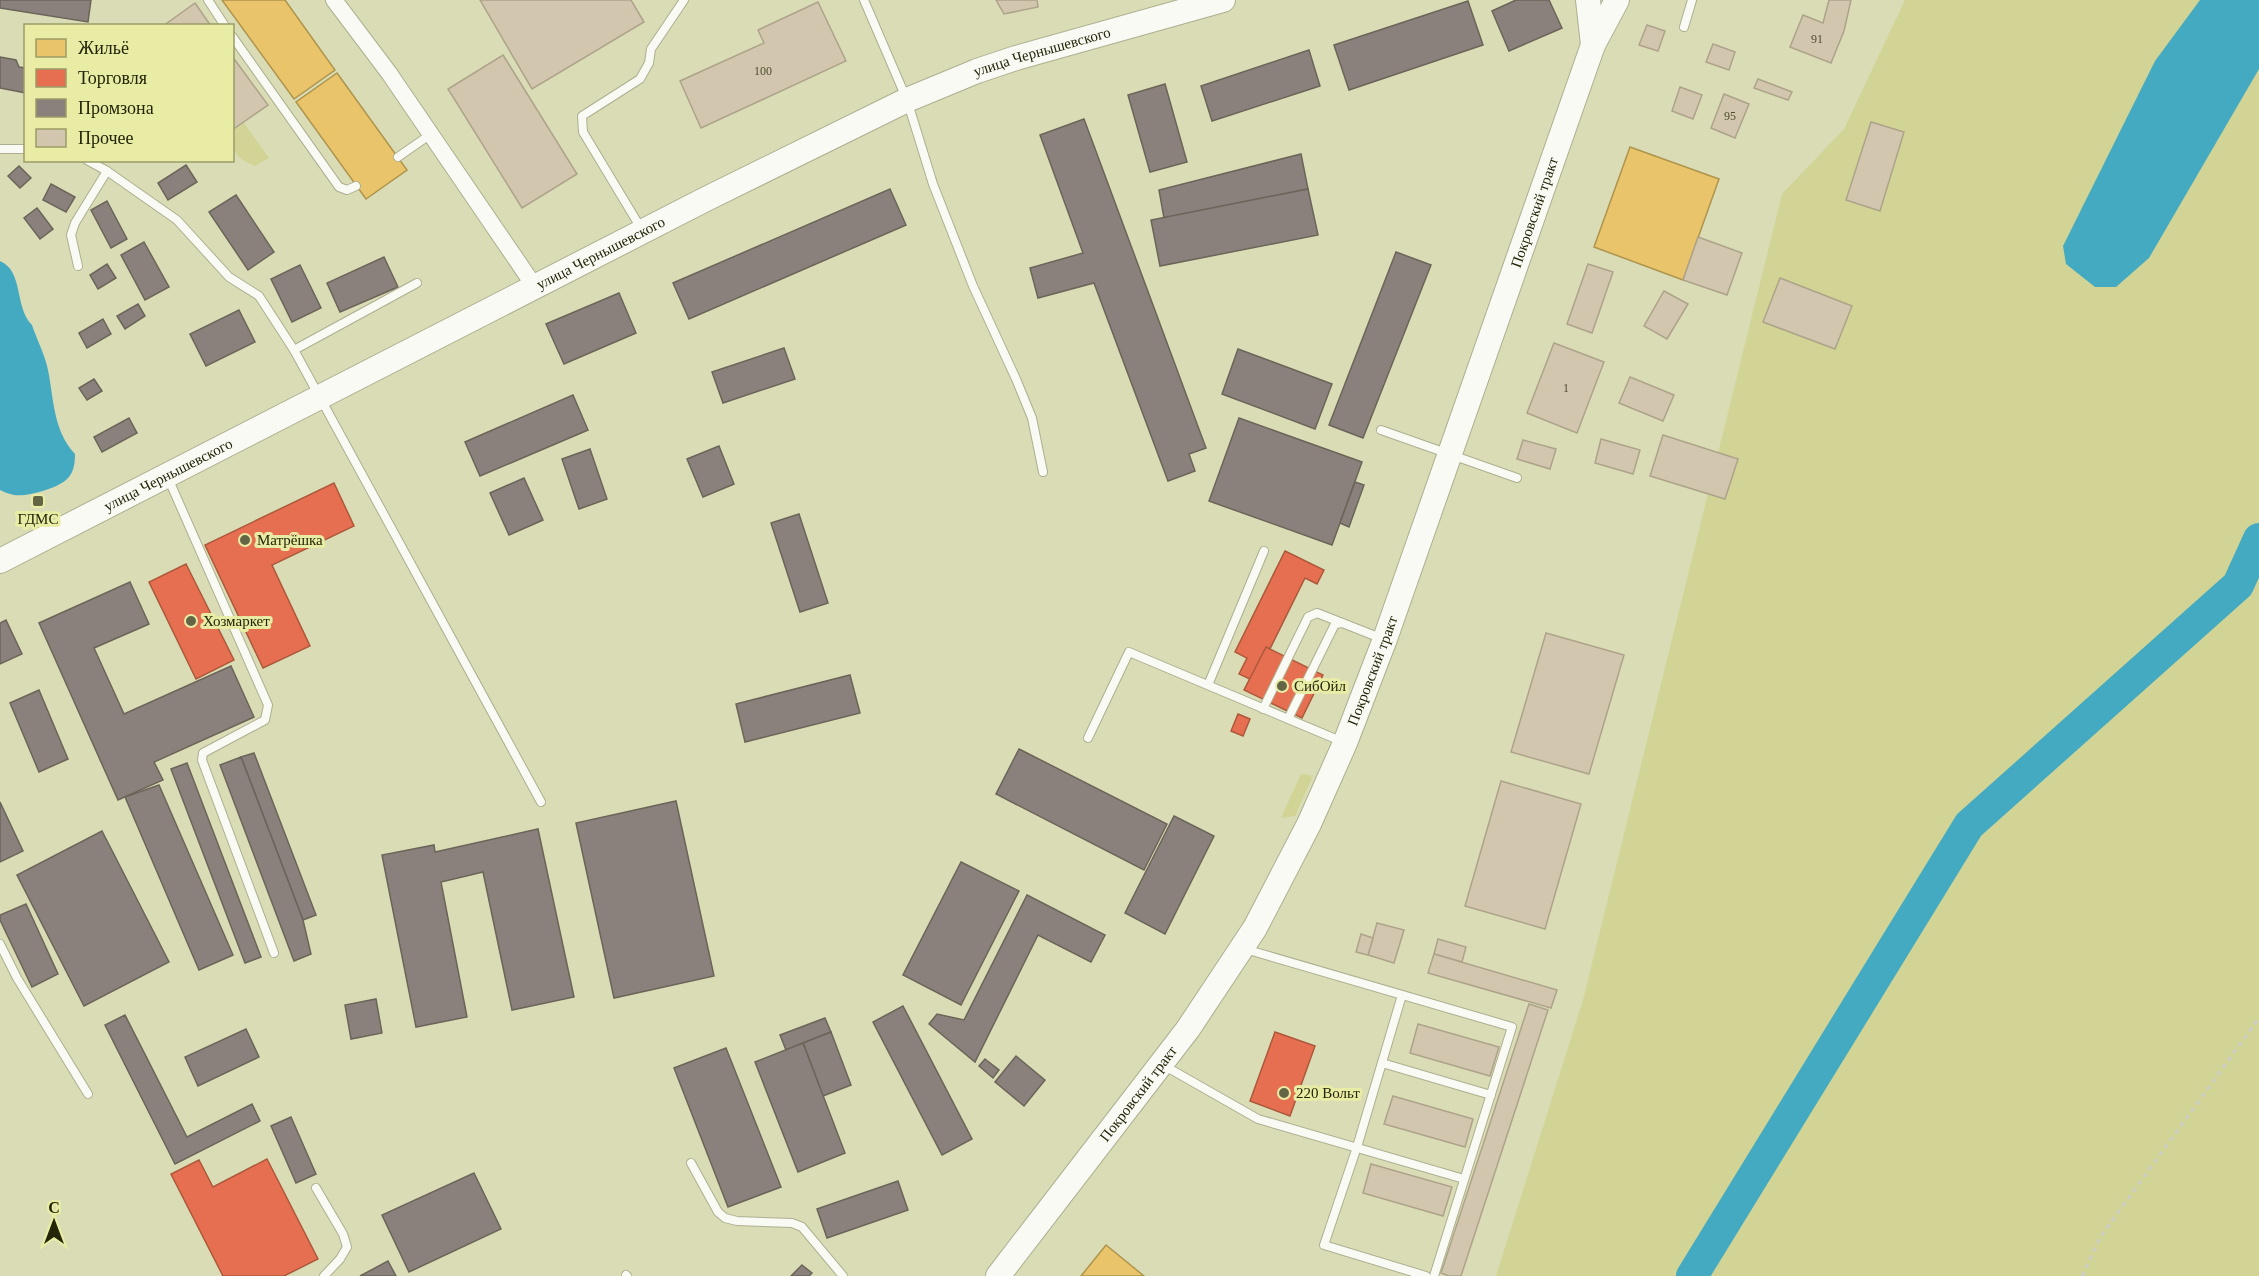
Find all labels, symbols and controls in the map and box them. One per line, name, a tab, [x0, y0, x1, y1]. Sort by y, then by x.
legend	[24, 24, 234, 162]
street label: улица Чернышевского	[971, 24, 1112, 80]
house number: 91	[1811, 32, 1823, 46]
text: Жильё	[78, 38, 129, 58]
house number: 100	[754, 64, 772, 78]
text: Торговля	[78, 68, 147, 88]
text: Промзона	[78, 98, 154, 118]
house number: 95	[1724, 109, 1736, 123]
text: Прочее	[78, 128, 134, 148]
street label: Покровский тракт	[1508, 155, 1561, 270]
street label: улица Чернышевского	[534, 213, 668, 293]
house number: 1	[1563, 381, 1569, 395]
street label: улица Чернышевского	[101, 435, 235, 514]
marker: ГДМС	[31, 494, 45, 508]
place label: ГДМС	[18, 511, 58, 527]
place label: Матрёшка	[257, 532, 323, 548]
marker: Матрёшка	[238, 533, 252, 547]
place label: Хозмаркет	[203, 613, 270, 629]
street label: Покровский тракт	[1344, 613, 1401, 728]
marker: Хозмаркет	[184, 614, 198, 628]
place label: СибОйл	[1294, 678, 1347, 694]
marker: СибОйл	[1275, 679, 1289, 693]
street label: Покровский тракт	[1097, 1042, 1180, 1145]
place label: 220 Вольт	[1296, 1085, 1360, 1101]
marker: 220 Вольт	[1277, 1086, 1291, 1100]
north arrow	[24, 1192, 84, 1252]
text: С	[48, 1199, 60, 1216]

